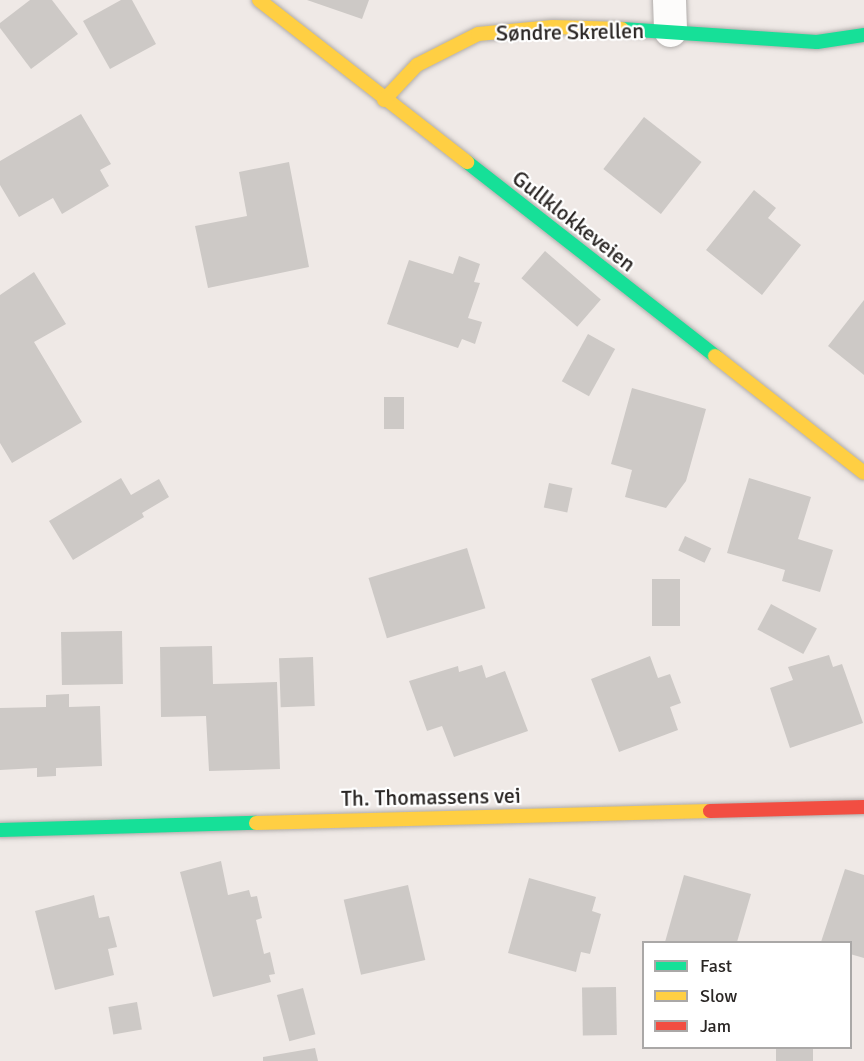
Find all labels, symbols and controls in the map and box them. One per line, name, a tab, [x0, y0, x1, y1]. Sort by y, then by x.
street label: Søndre Skrellen	[496, 18, 644, 46]
street label: Gullklokkeveien	[507, 165, 641, 277]
street label: Th. Thomassens vei	[341, 782, 521, 812]
legend	[642, 941, 852, 1049]
text: Fast	[700, 955, 732, 977]
text: Slow	[700, 985, 737, 1007]
text: Jam	[700, 1015, 731, 1037]

